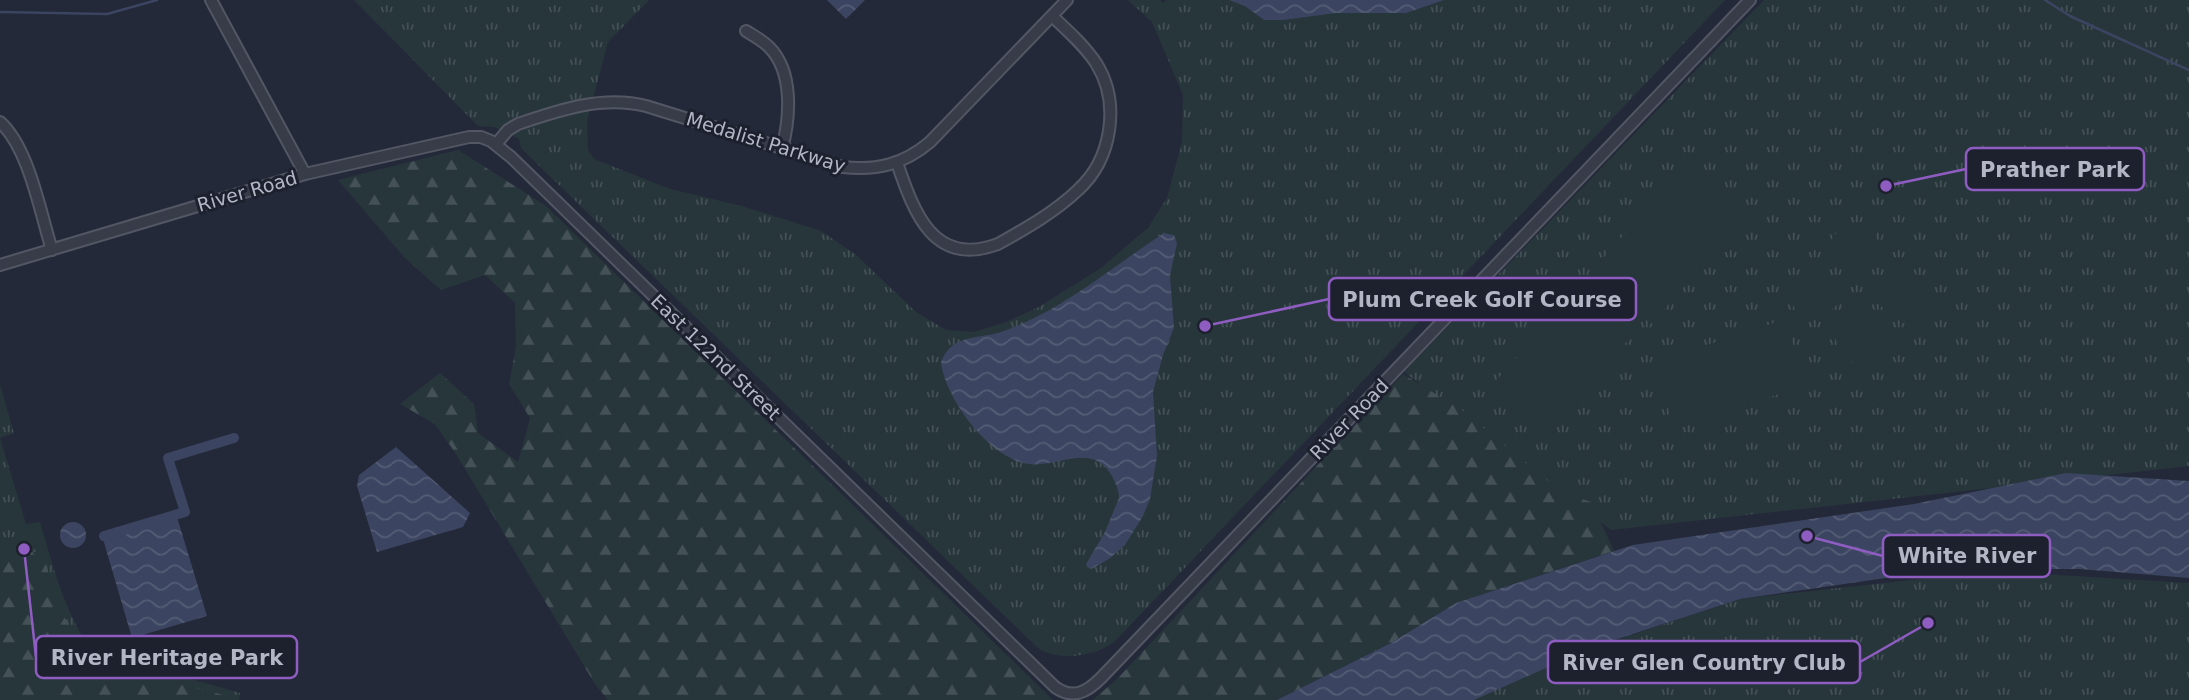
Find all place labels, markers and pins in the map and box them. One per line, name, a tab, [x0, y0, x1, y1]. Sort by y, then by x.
callout: Prather Park	[1966, 148, 2144, 190]
callout: Plum Creek Golf Course	[1329, 278, 1636, 320]
callout: White River	[1883, 535, 2050, 577]
callout: River Heritage Park	[36, 636, 297, 678]
callout: River Glen Country Club	[1548, 641, 1860, 683]

